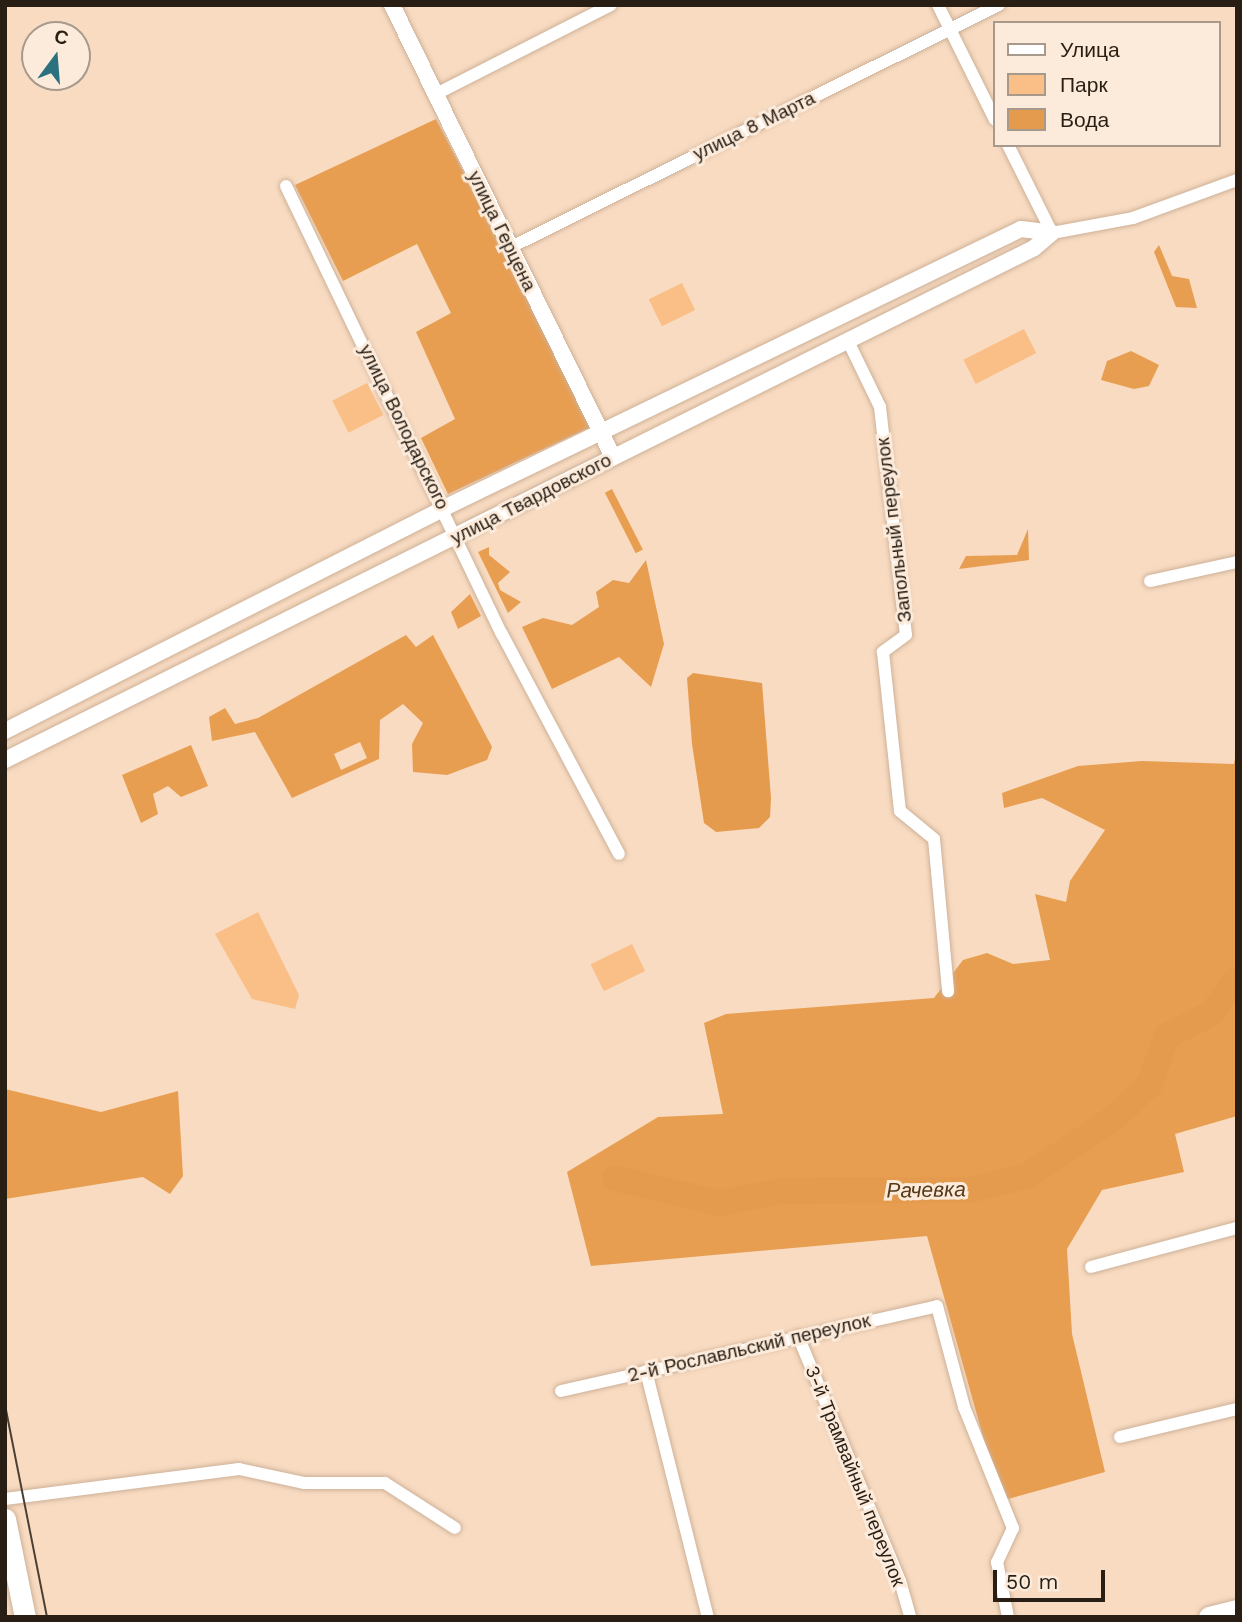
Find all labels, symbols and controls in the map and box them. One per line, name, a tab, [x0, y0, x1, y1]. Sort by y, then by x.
north arrow	[21, 21, 91, 91]
legend	[993, 21, 1221, 147]
text: С	[52, 24, 71, 50]
text: Улица	[1060, 37, 1120, 62]
text: Парк	[1060, 72, 1108, 97]
street label: улица 8 Марта	[689, 87, 819, 165]
text: Вода	[1060, 107, 1109, 132]
street label: улица Герцена	[463, 167, 541, 295]
street label: улица Володарского	[354, 341, 454, 513]
street label: Запольный переулок	[871, 436, 917, 624]
street label: улица Твардовского	[447, 449, 615, 549]
water label: Рачевка	[886, 1177, 966, 1203]
street label: 2-й Рославльский переулок	[625, 1309, 873, 1387]
street label: 3-й Трамвайный переулок	[800, 1362, 910, 1590]
scale bar	[997, 1556, 1109, 1600]
text: 50 m	[1006, 1569, 1058, 1594]

